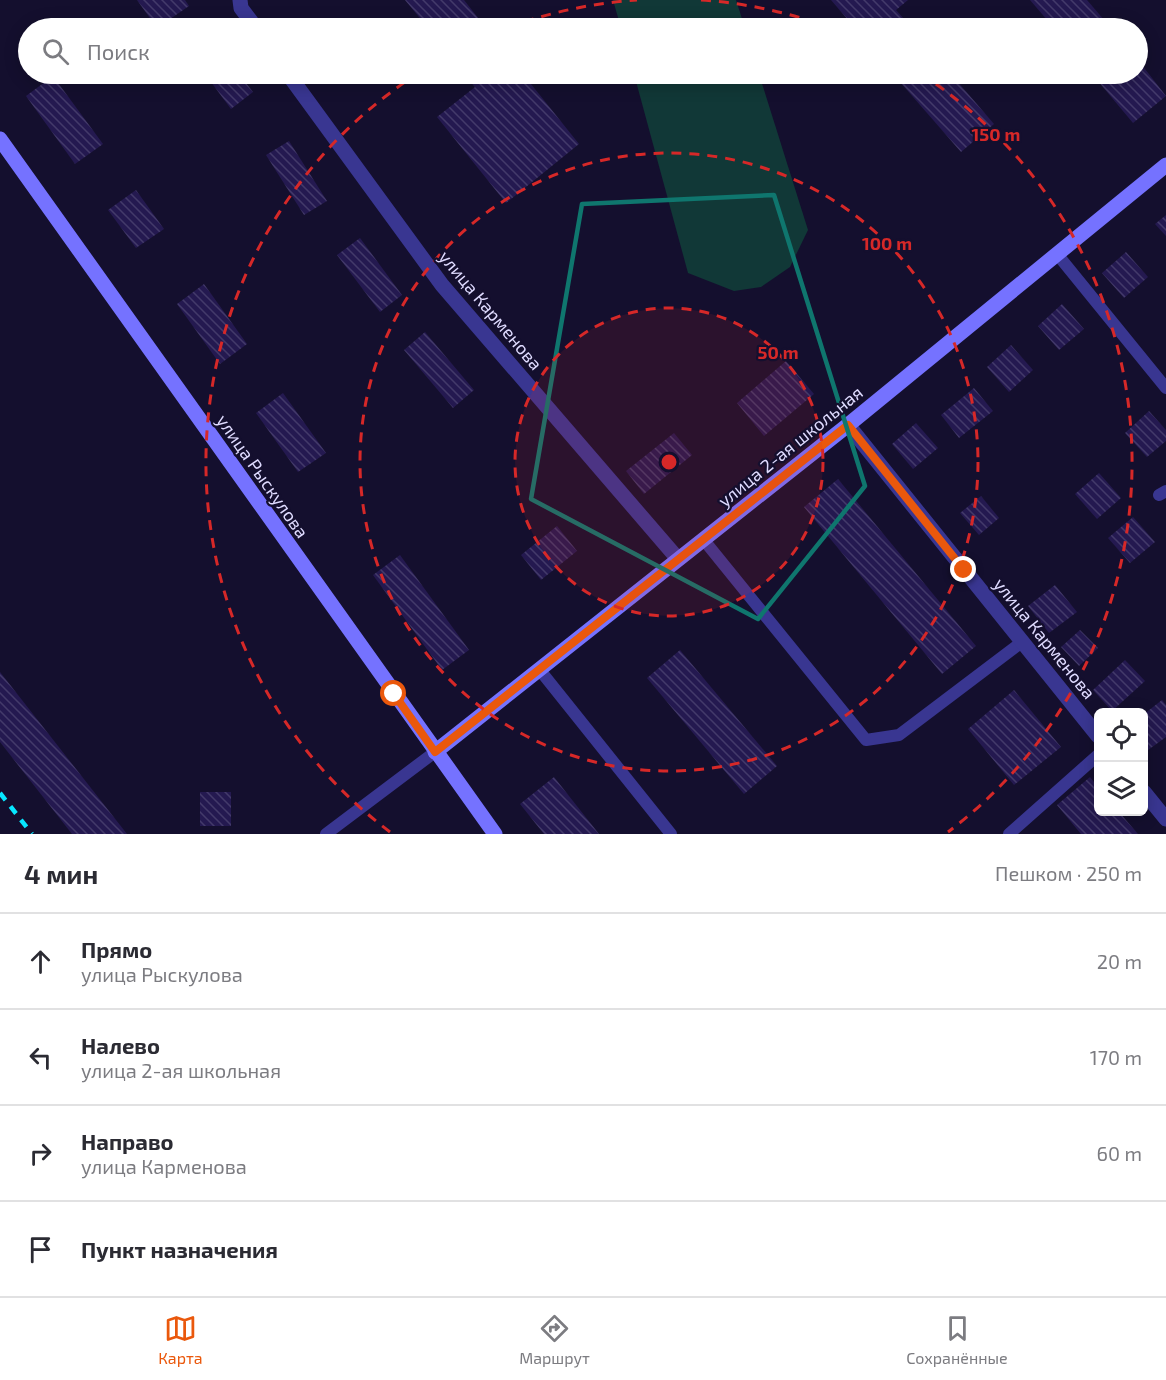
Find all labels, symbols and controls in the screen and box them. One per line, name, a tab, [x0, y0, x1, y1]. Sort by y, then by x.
search box	[18, 18, 1148, 84]
icon: search	[39, 35, 72, 68]
text: Поиск	[87, 38, 150, 64]
text: 150 m	[972, 123, 1020, 145]
text: 100 m	[862, 232, 912, 254]
street label: улица Карменова	[435, 246, 547, 374]
text: 50 m	[757, 341, 799, 363]
street label: улица 2-ая школьная	[713, 381, 867, 511]
street label: улица Рыскулова	[212, 410, 314, 542]
centre of rings	[659, 452, 679, 472]
route end	[950, 556, 976, 582]
street label: улица Карменова	[989, 573, 1101, 703]
route start	[380, 680, 406, 706]
map controls	[1094, 708, 1148, 816]
button: locate	[1094, 708, 1148, 762]
button: layers	[1094, 762, 1148, 816]
text: 4 мин	[24, 858, 98, 889]
text: Пешком · 250 m	[995, 861, 1142, 885]
text: Прямо	[81, 936, 152, 962]
icon: ahead	[24, 945, 57, 978]
text: 20 m	[1097, 949, 1142, 973]
text: улица Рыскулова	[81, 962, 243, 986]
text: Налево	[81, 1032, 160, 1058]
icon: left	[24, 1041, 57, 1074]
text: 170 m	[1090, 1045, 1142, 1069]
text: улица 2-ая школьная	[81, 1058, 281, 1082]
text: Направо	[81, 1128, 174, 1154]
icon: right	[24, 1137, 57, 1170]
text: 60 m	[1097, 1141, 1142, 1165]
text: улица Карменова	[81, 1154, 247, 1178]
icon: arrive	[24, 1233, 57, 1266]
text: Пункт назначения	[81, 1236, 278, 1262]
tab: Карта	[158, 1312, 203, 1367]
tab: Маршрут	[519, 1312, 590, 1367]
tab: Сохранённые	[906, 1312, 1008, 1367]

